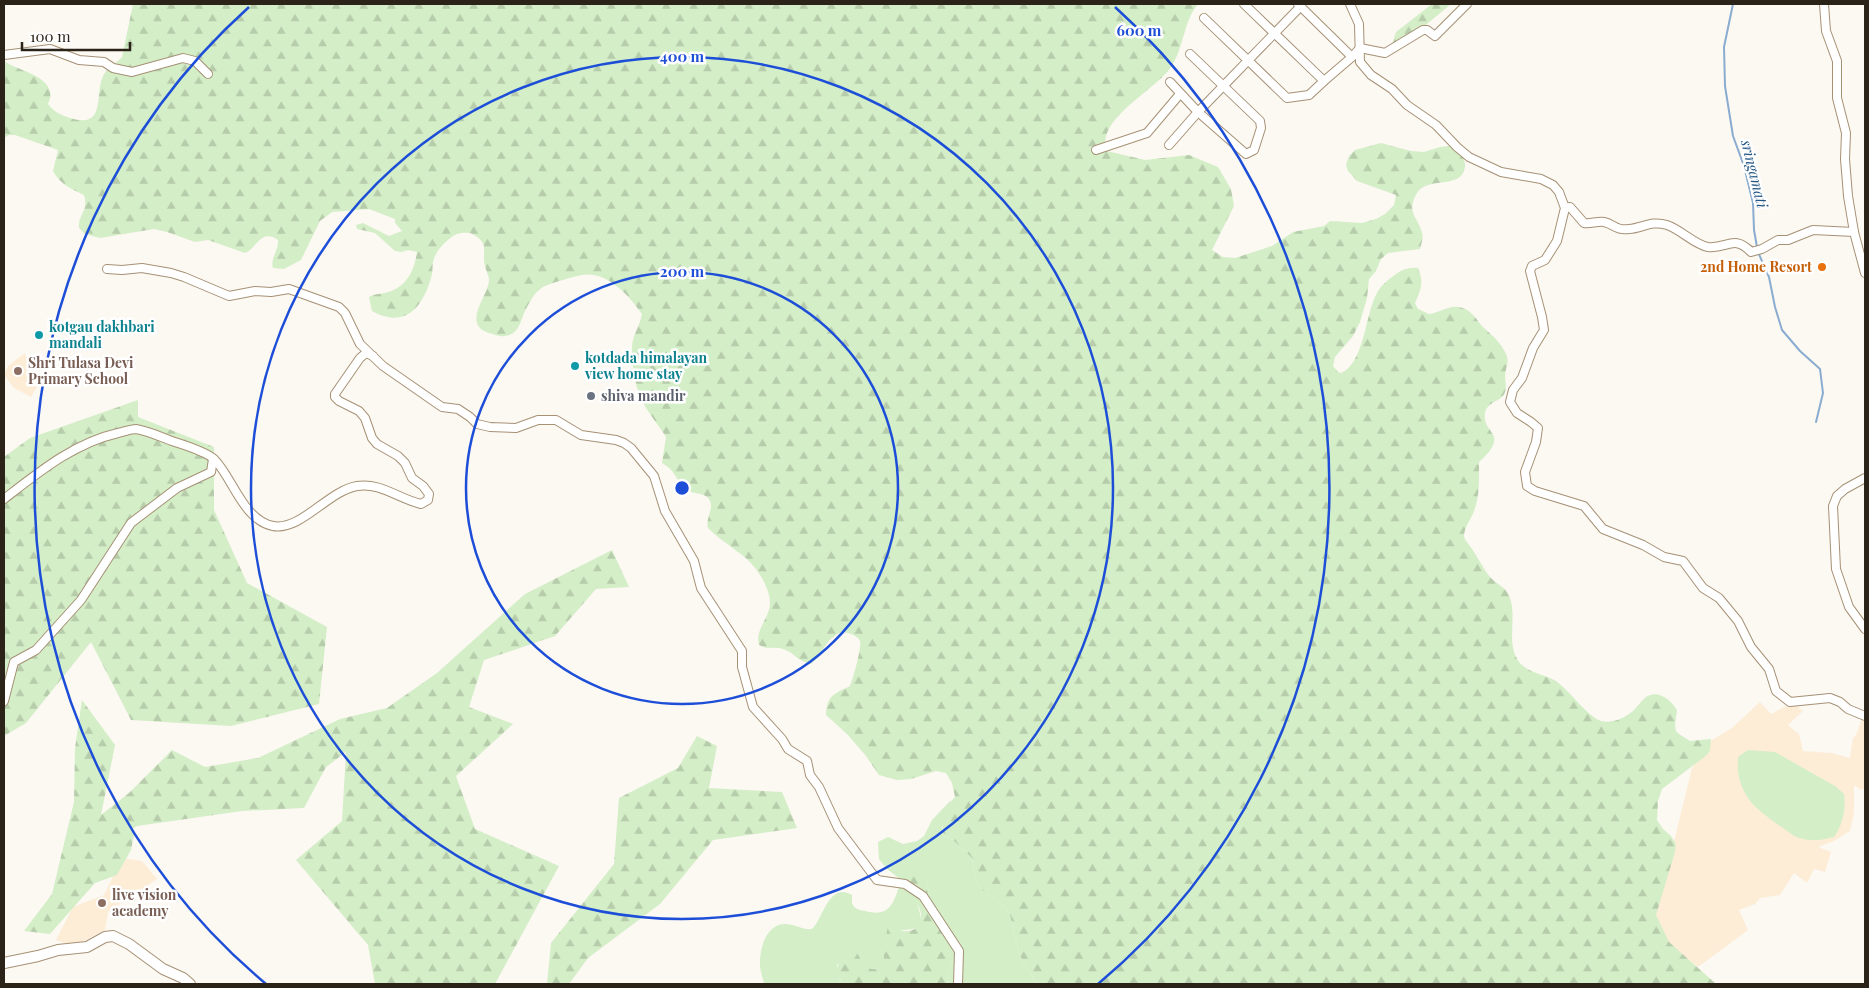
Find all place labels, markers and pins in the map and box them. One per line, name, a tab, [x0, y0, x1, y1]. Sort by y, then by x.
place label: 2nd Home Resort	[1700, 257, 1812, 276]
marker: 2nd Home Resort	[1816, 261, 1828, 273]
place label: kotgau dakhbari mandali	[49, 317, 155, 352]
marker: kotgau dakhbari mandali	[33, 329, 45, 341]
place label: kotdada himalayan view home stay	[584, 348, 708, 383]
place label: Shri Tulasa Devi Primary School	[28, 353, 134, 388]
marker: kotdada himalayan view home stay	[569, 360, 581, 372]
marker: Shri Tulasa Devi Primary School	[12, 365, 24, 377]
place label: shiva mandir	[601, 386, 686, 405]
marker: shiva mandir	[585, 390, 597, 402]
centre of rings	[673, 479, 691, 497]
place label: live vision academy	[112, 885, 177, 920]
marker: live vision academy	[96, 897, 108, 909]

